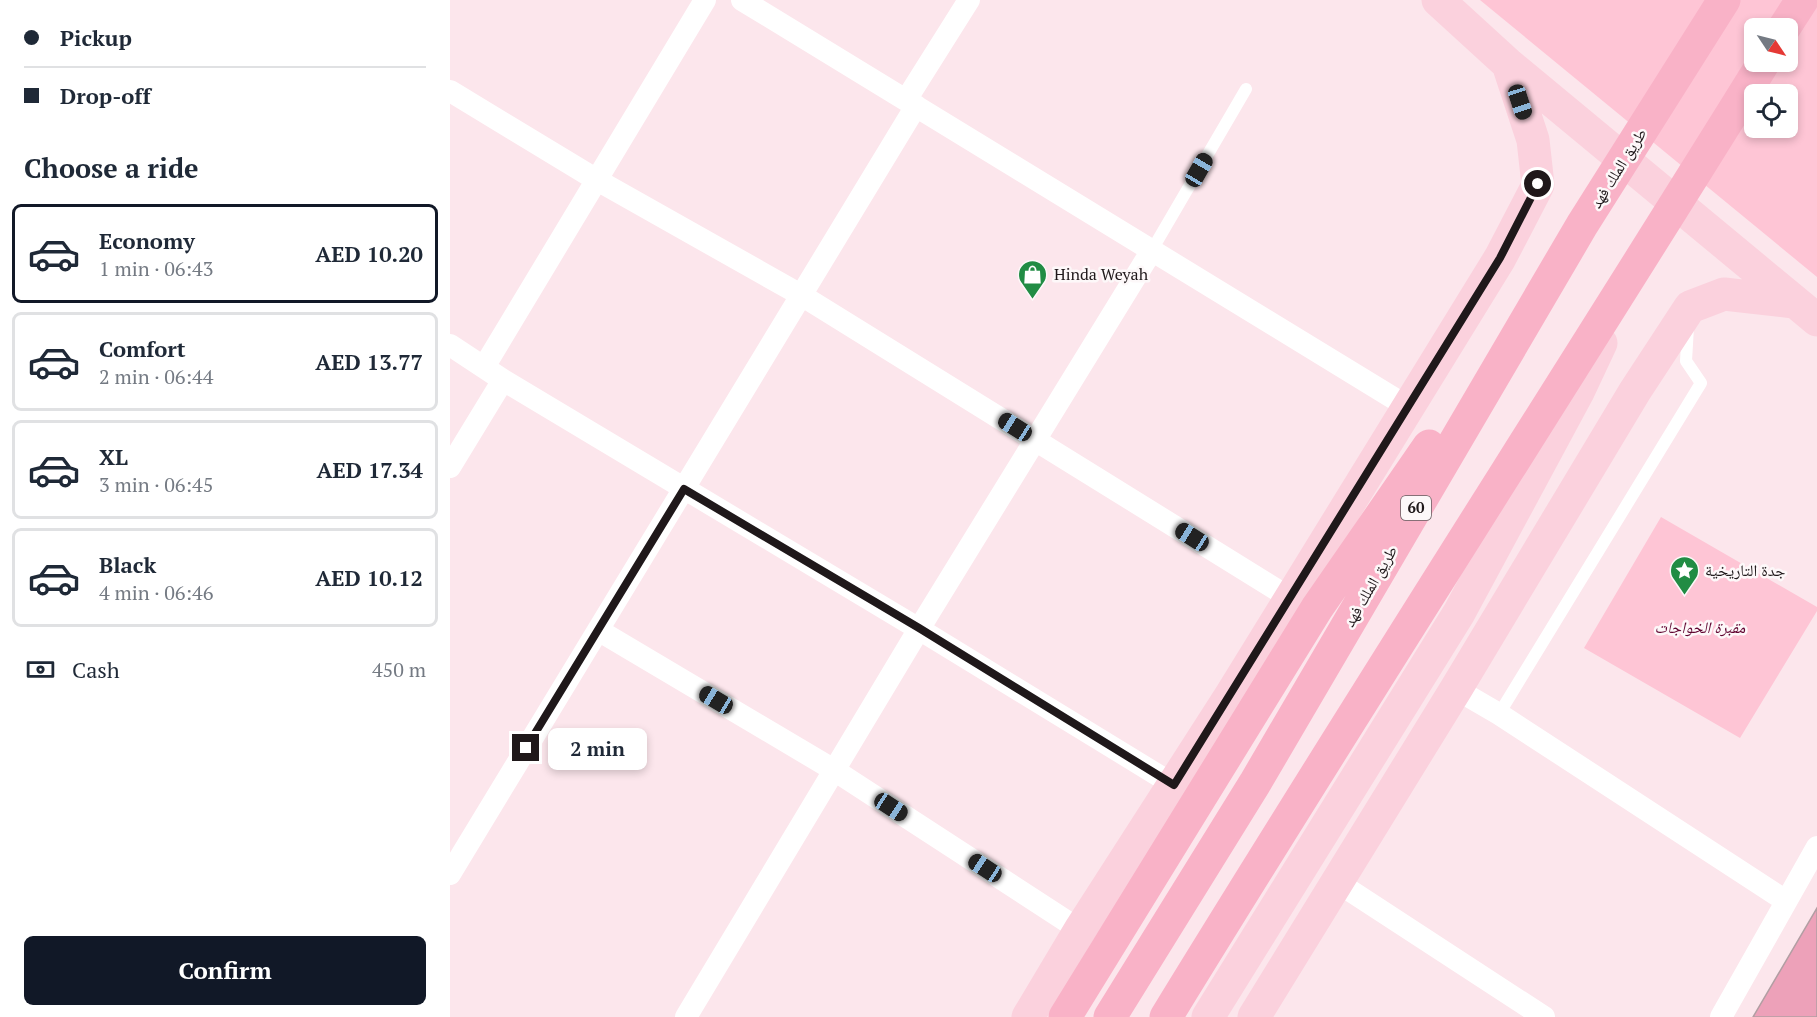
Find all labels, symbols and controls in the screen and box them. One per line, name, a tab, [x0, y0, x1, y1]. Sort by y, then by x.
north arrow	[1744, 18, 1798, 72]
map controls	[1744, 18, 1798, 138]
text: Pickup	[60, 23, 132, 52]
text: Drop-off	[60, 81, 151, 110]
car	[1506, 82, 1534, 122]
button: locate	[1744, 84, 1798, 138]
street label: طريق الملك فهد	[1585, 124, 1651, 212]
text: Choose a ride	[24, 150, 199, 186]
car	[1182, 150, 1216, 190]
route start	[1524, 170, 1551, 197]
text: Economy	[99, 226, 195, 255]
icon: car	[27, 227, 81, 281]
text: AED 10.20	[315, 239, 423, 268]
text: 1 min · 06:43	[99, 255, 213, 282]
shop icon: Hinda Weyah	[1017, 258, 1049, 300]
place label: Hinda Weyah	[1054, 263, 1149, 285]
text: Comfort	[99, 334, 185, 363]
icon: car	[27, 335, 81, 389]
text: AED 13.77	[315, 347, 423, 376]
text: 2 min · 06:44	[99, 363, 213, 390]
car	[995, 410, 1035, 444]
text: XL	[99, 442, 128, 471]
icon: car	[27, 443, 81, 497]
text: AED 17.34	[316, 455, 423, 484]
text: 3 min · 06:45	[99, 471, 213, 498]
road number: 60	[1401, 496, 1431, 520]
car	[1172, 520, 1212, 554]
street label: طريق الملك فهد	[1338, 541, 1402, 631]
text: Black	[99, 550, 156, 579]
icon: car	[27, 551, 81, 605]
place icon: جدة التاريخية	[1668, 554, 1700, 596]
place label: جدة التاريخية	[1705, 559, 1786, 581]
text: AED 10.12	[315, 563, 423, 592]
text: 4 min · 06:46	[99, 579, 213, 606]
park label: مقبرة الخواجات	[1655, 616, 1746, 638]
icon: cash	[24, 653, 57, 686]
text: Cash	[72, 655, 120, 684]
text: 450 m	[372, 656, 426, 683]
car	[696, 683, 736, 717]
callout: 2 min	[547, 727, 646, 769]
route end	[512, 734, 539, 761]
text: 2 min	[570, 735, 625, 762]
car	[871, 790, 911, 824]
car	[965, 851, 1005, 885]
button: Confirm	[24, 936, 426, 1005]

